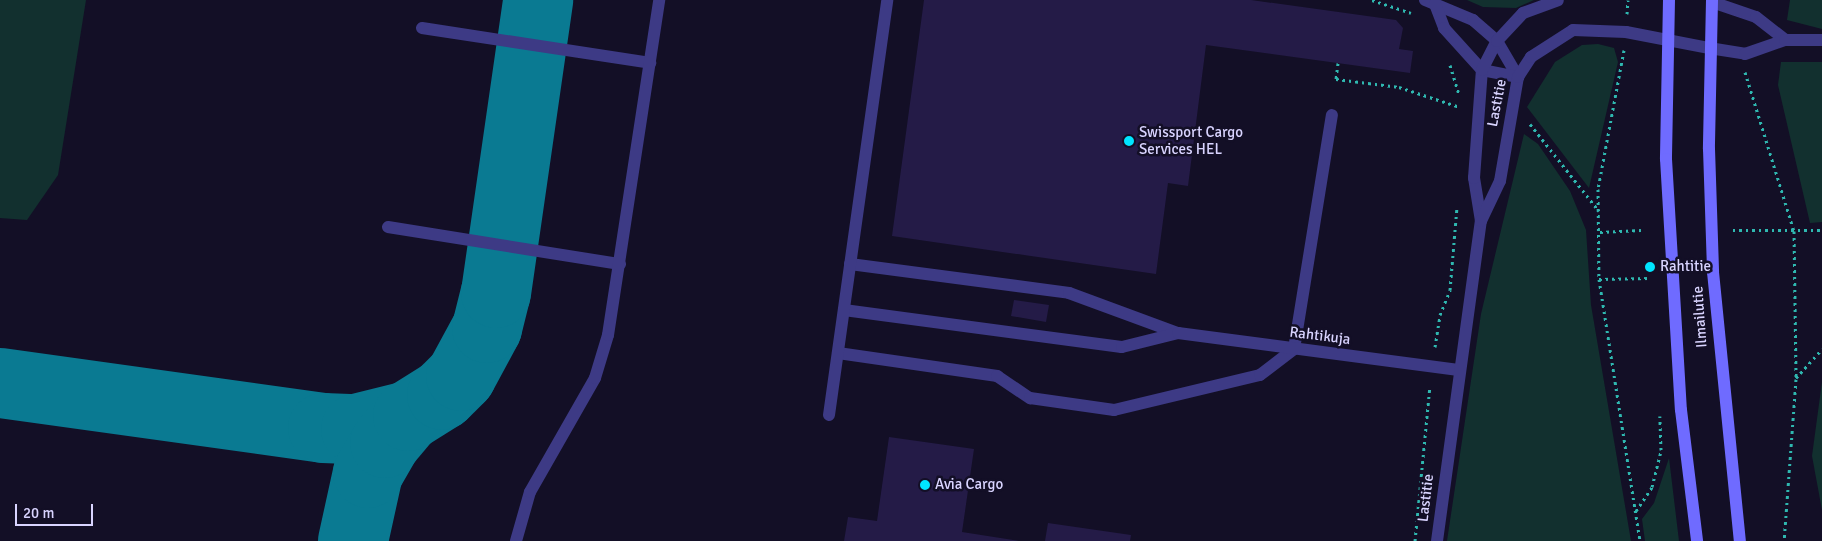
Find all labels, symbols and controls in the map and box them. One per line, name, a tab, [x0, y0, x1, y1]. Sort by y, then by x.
street label: Lastitie	[1484, 78, 1510, 128]
place label: Swissport Cargo Services HEL	[1139, 123, 1243, 158]
marker: Swissport Cargo Services HEL	[1123, 135, 1135, 147]
place label: Rahtitie	[1660, 258, 1711, 276]
marker: Rahtitie	[1644, 261, 1656, 273]
street label: Ilmailutie	[1689, 286, 1711, 348]
street label: Rahtikuja	[1288, 323, 1352, 349]
street label: Lastitie	[1414, 473, 1438, 523]
place label: Avia Cargo	[935, 476, 1003, 494]
marker: Avia Cargo	[919, 479, 931, 491]
scale bar	[18, 494, 95, 526]
text: 20 m	[23, 504, 54, 522]

